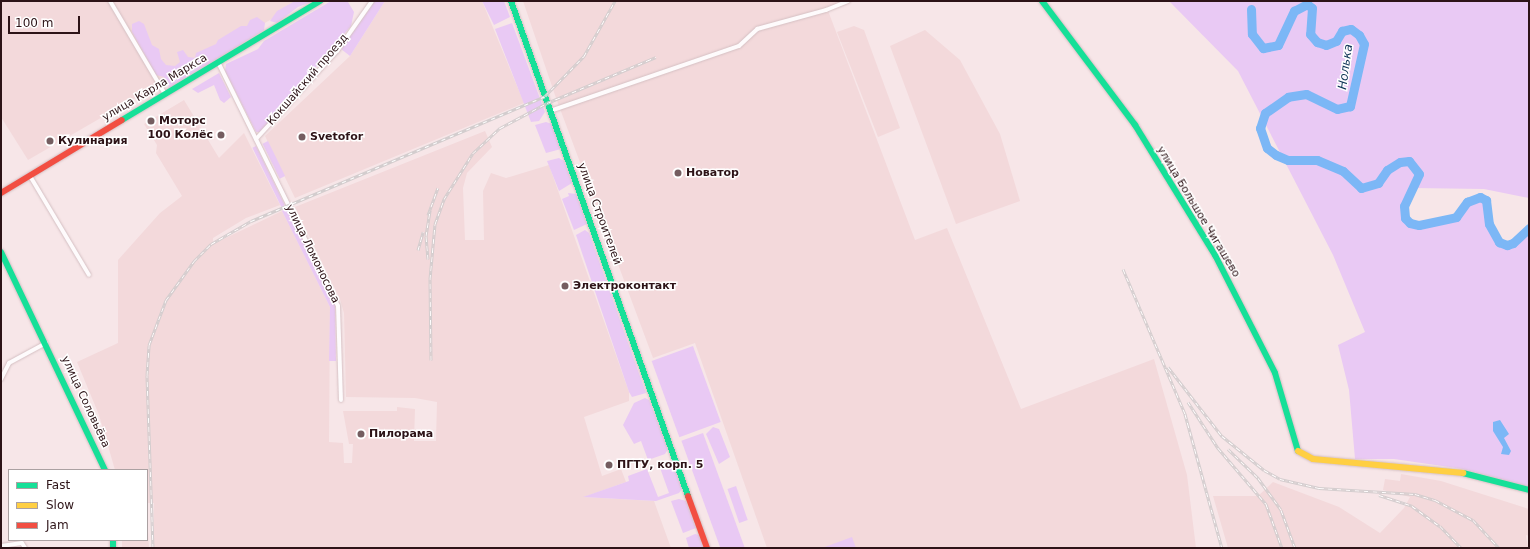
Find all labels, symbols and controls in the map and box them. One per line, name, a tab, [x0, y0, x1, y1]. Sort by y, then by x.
scale bar	[10, 8, 82, 34]
text: 100 m	[15, 16, 53, 30]
street label: Кокшайский проезд	[265, 32, 351, 128]
water label: Нолька	[1336, 43, 1356, 91]
street label: улица Карла Маркса	[100, 51, 210, 125]
place label: Моторс	[159, 114, 206, 128]
marker: Моторс	[146, 116, 156, 126]
place label: 100 Колёс	[148, 128, 213, 142]
marker: 100 Колёс	[216, 130, 226, 140]
place label: Svetofor	[310, 130, 363, 144]
marker: Svetofor	[297, 132, 307, 142]
place label: Кулинария	[58, 134, 128, 148]
marker: Кулинария	[45, 136, 55, 146]
street label: улица Большое Чигашево	[1154, 144, 1242, 280]
street label: улица Строителей	[574, 161, 624, 267]
place label: Новатор	[686, 166, 739, 180]
marker: Новатор	[673, 168, 683, 178]
street label: улица Ломоносова	[282, 202, 342, 306]
place label: Электроконтакт	[573, 279, 676, 293]
marker: Электроконтакт	[560, 281, 570, 291]
street label: улица Соловьёва	[58, 354, 112, 450]
place label: Пилорама	[369, 427, 433, 441]
marker: Пилорама	[356, 429, 366, 439]
place label: ПГТУ, корп. 5	[617, 458, 703, 472]
marker: ПГТУ, корп. 5	[604, 460, 614, 470]
legend	[8, 469, 148, 541]
text: Fast	[46, 478, 70, 492]
text: Slow	[46, 498, 74, 512]
text: Jam	[46, 518, 69, 532]

